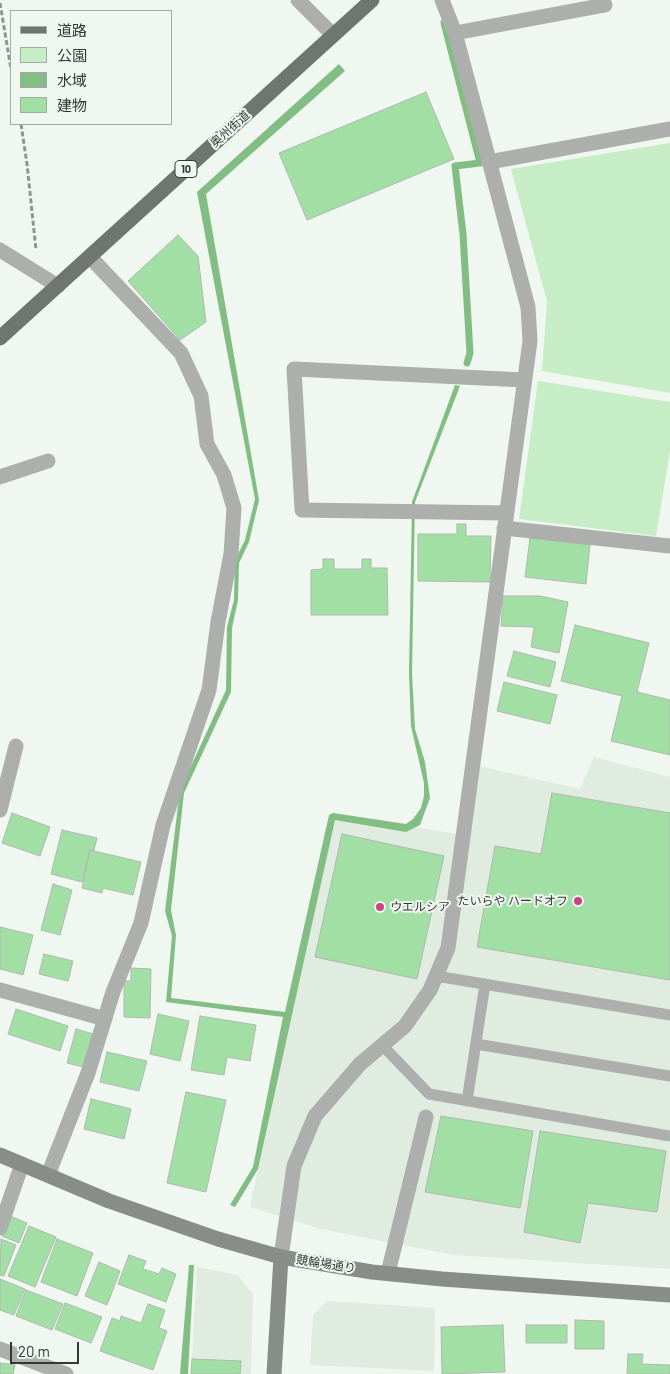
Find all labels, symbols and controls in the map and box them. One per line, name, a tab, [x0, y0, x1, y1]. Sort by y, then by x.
legend	[10, 10, 172, 125]
text: 道路	[57, 21, 87, 39]
text: 公園	[57, 46, 87, 64]
text: 水域	[57, 71, 87, 89]
text: 建物	[57, 96, 87, 114]
street label: 奥州街道	[207, 108, 253, 150]
road number: 10	[175, 160, 197, 178]
place label: たいらや ハードオフ	[458, 894, 568, 908]
marker: たいらや ハードオフ	[572, 895, 584, 907]
place label: ウエルシア	[390, 900, 450, 914]
marker: ウエルシア	[374, 901, 386, 913]
street label: 競輪場通り	[295, 1252, 357, 1276]
scale bar	[12, 1332, 81, 1364]
text: 20 m	[18, 1342, 50, 1360]

